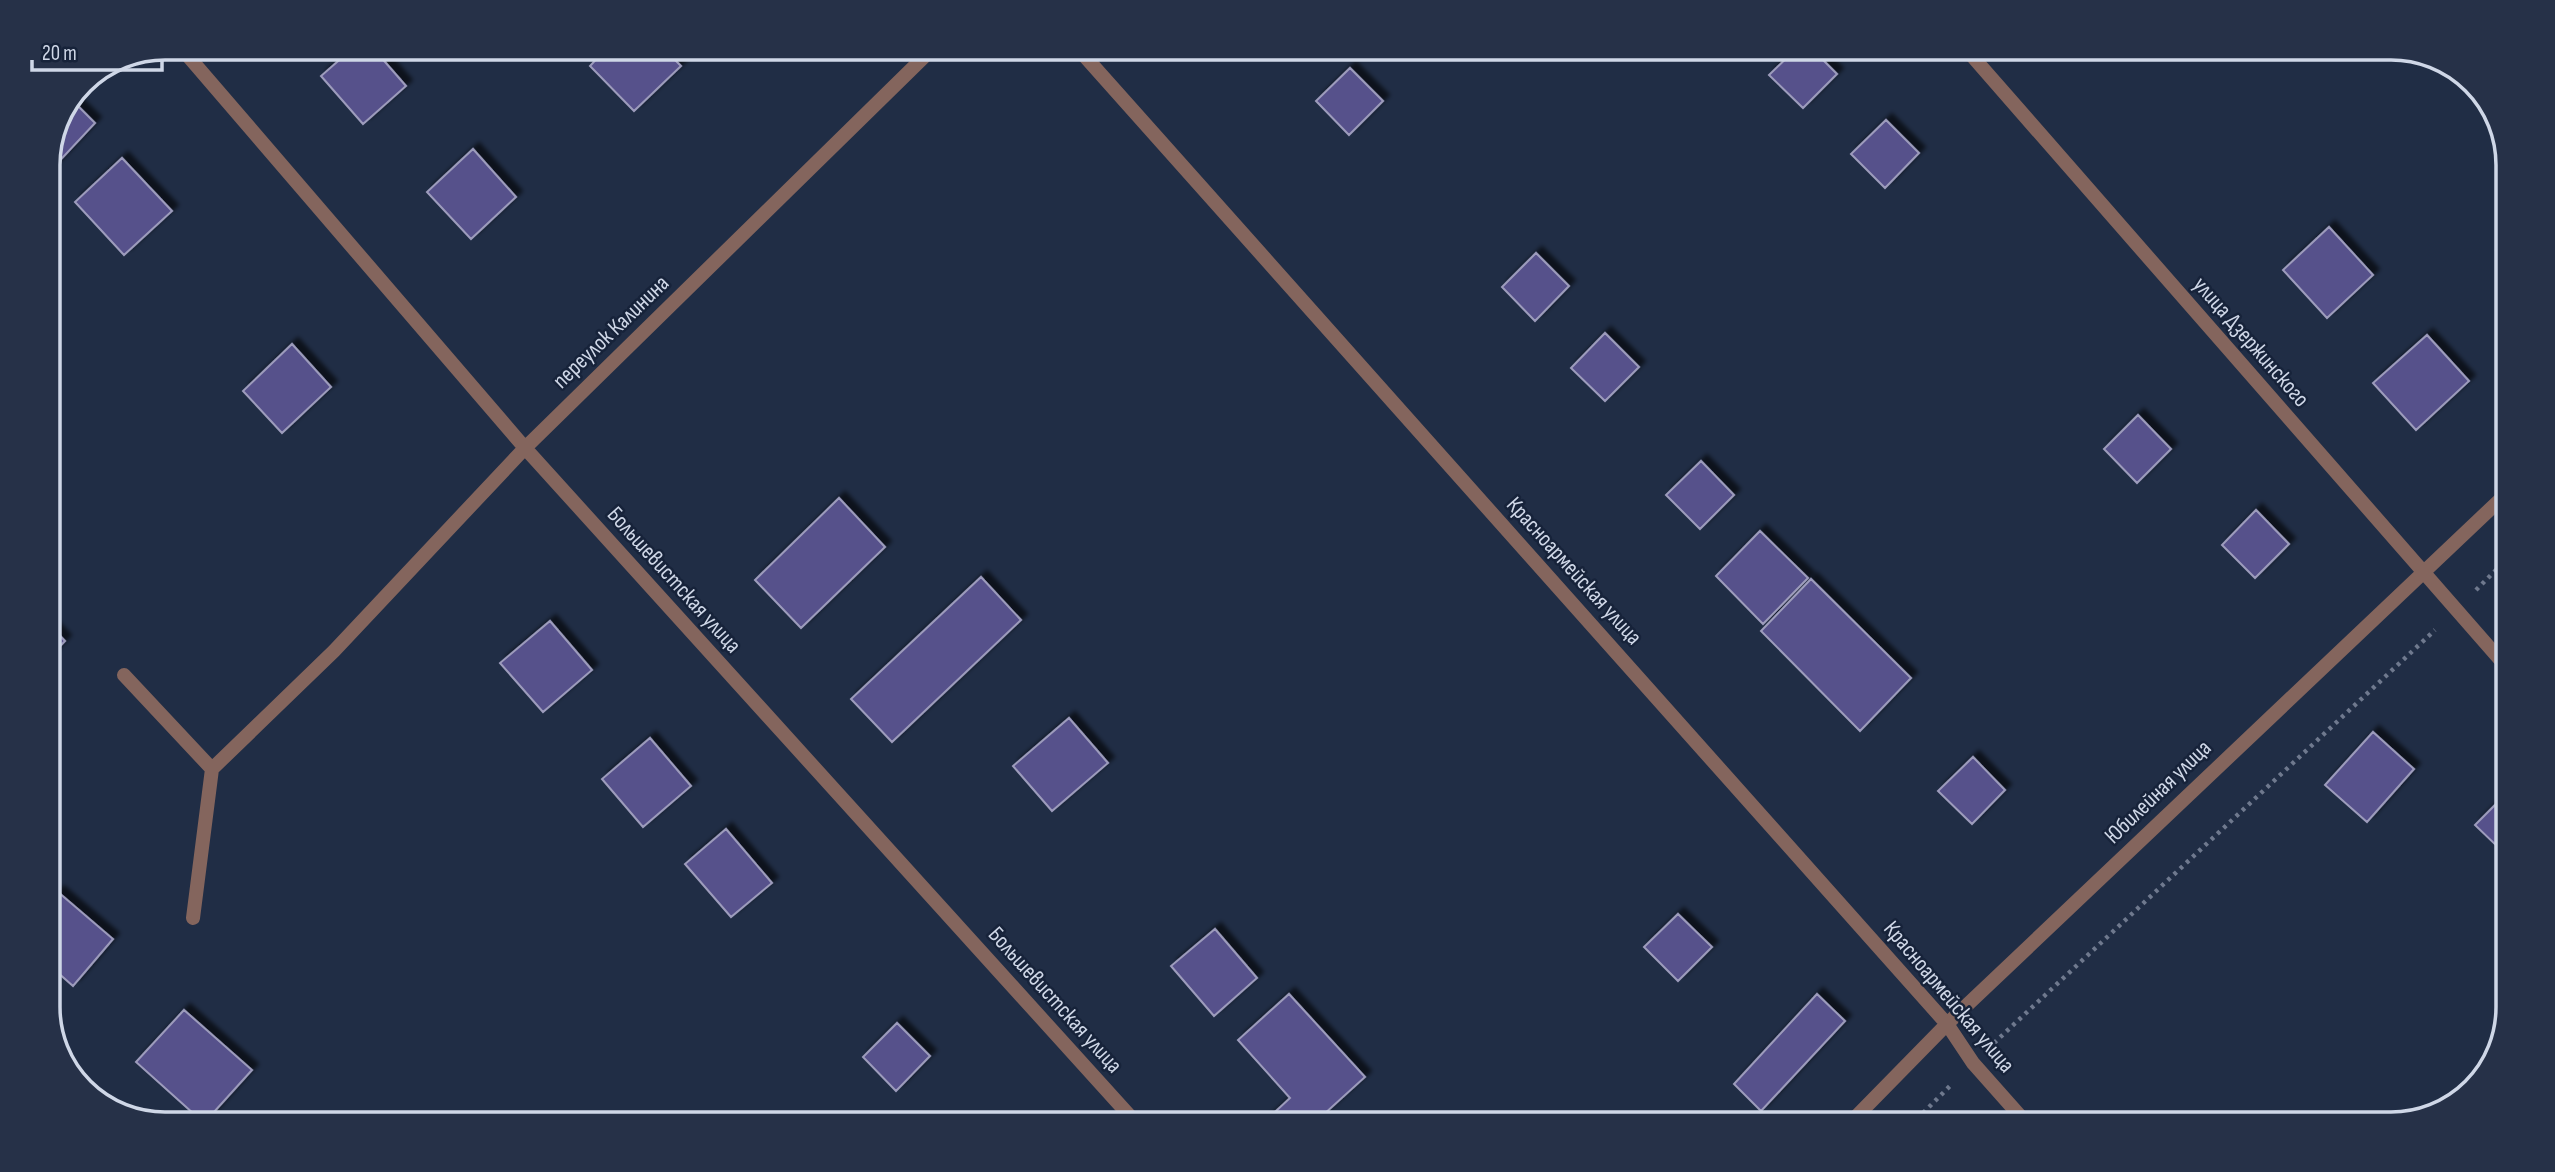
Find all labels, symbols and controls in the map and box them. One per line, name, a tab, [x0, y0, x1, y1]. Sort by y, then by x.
scale bar	[32, 28, 161, 72]
text: 20 m	[42, 41, 77, 66]
street label: переулок Калинина	[547, 269, 675, 395]
street label: улица Дзержинского	[2187, 271, 2315, 413]
street label: Красноармейская улица	[1500, 491, 1648, 651]
street label: Большевистская улица	[601, 501, 747, 659]
street label: Юбилейная улица	[2099, 734, 2217, 850]
street label: Красноармейская улица	[1877, 915, 2021, 1079]
street label: Большевистская улица	[982, 921, 1128, 1079]

